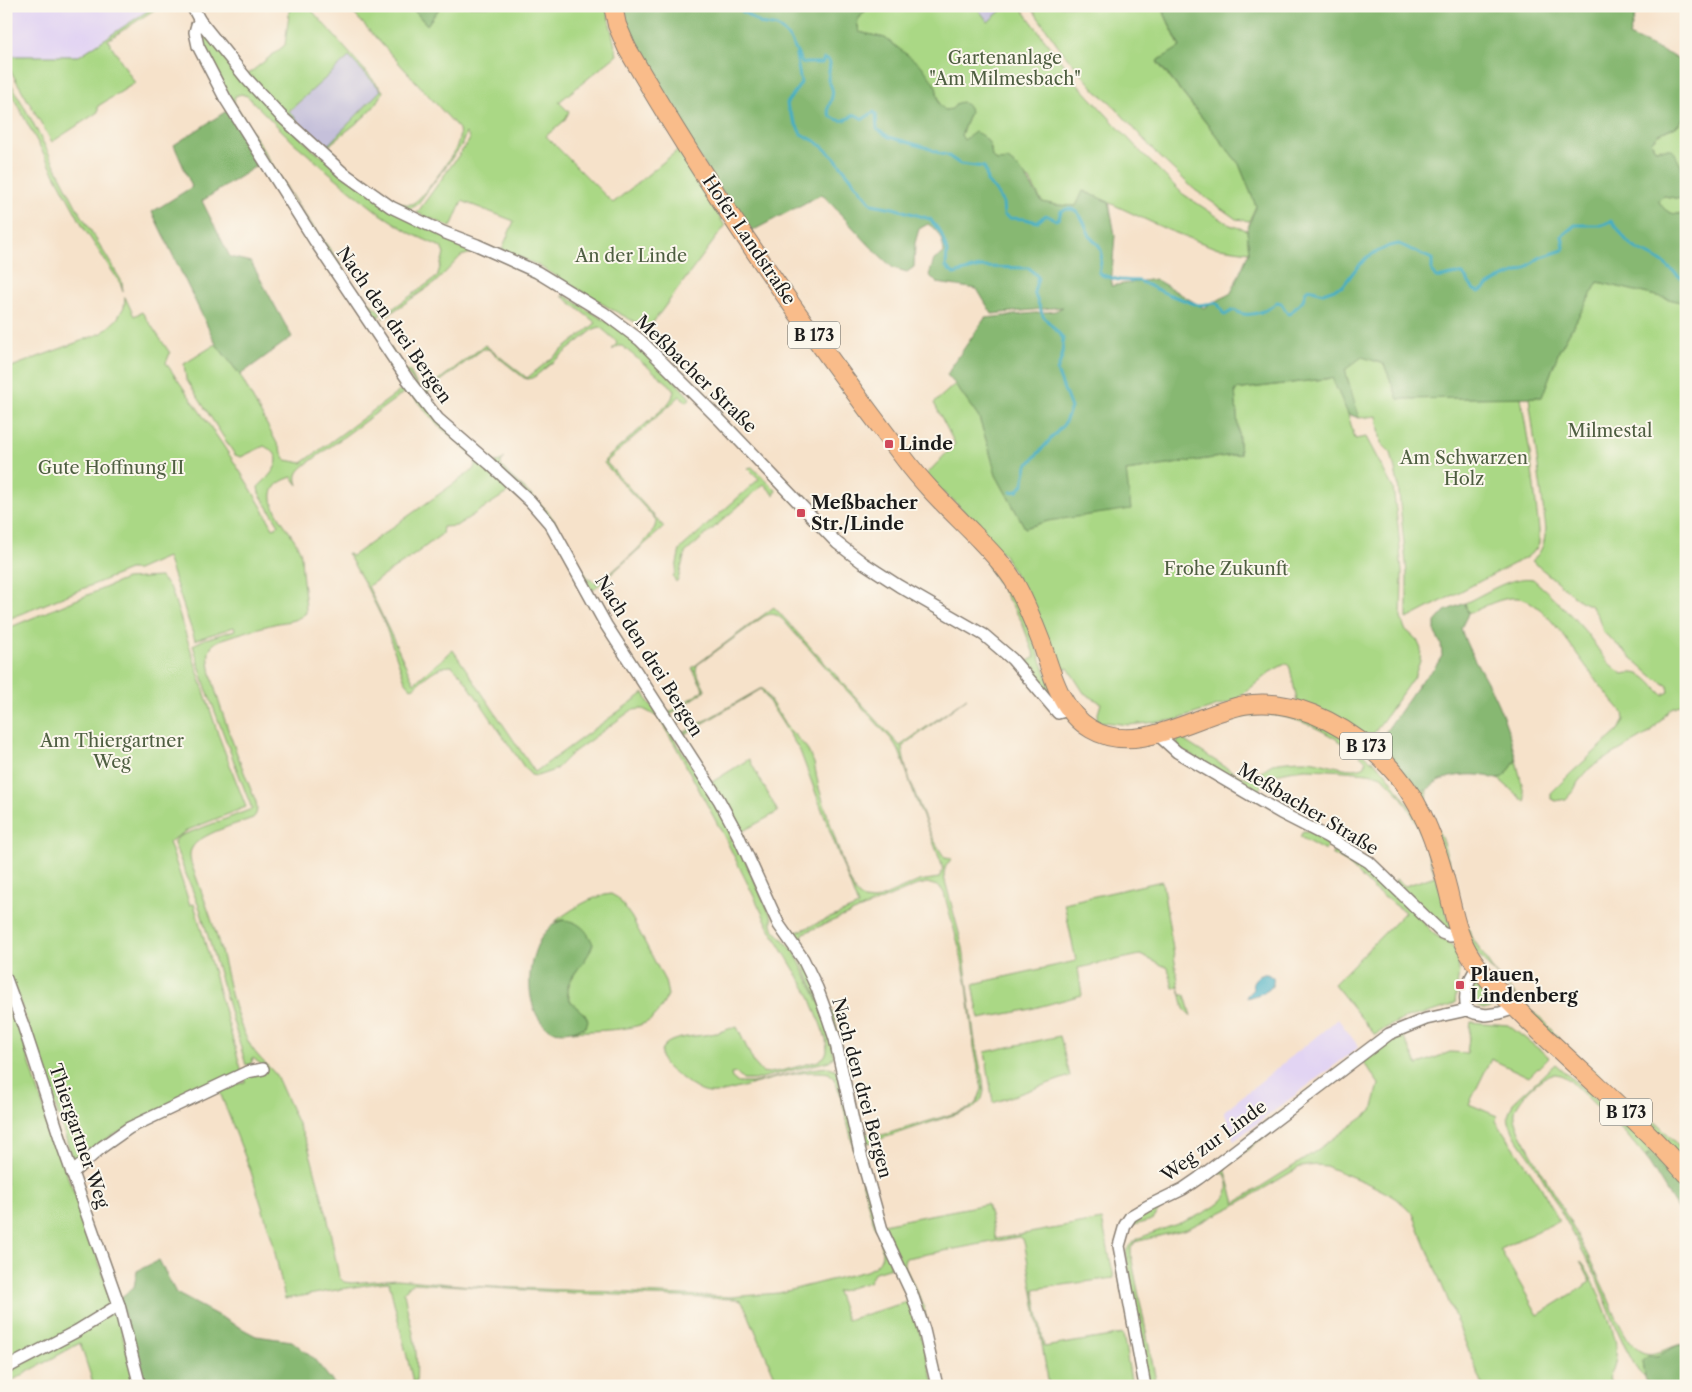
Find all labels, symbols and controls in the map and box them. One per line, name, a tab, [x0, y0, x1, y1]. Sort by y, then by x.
park label: Gartenanlage "Am Milmesbach"	[929, 47, 1081, 90]
street label: Hofer Landstraße	[698, 171, 800, 309]
street label: Nach den drei Bergen	[332, 242, 456, 408]
park label: An der Linde	[574, 245, 687, 267]
street label: Meßbacher Straße	[631, 310, 761, 438]
road number: B 173	[788, 322, 840, 348]
park label: Milmestal	[1568, 420, 1652, 442]
place label: Linde	[899, 433, 953, 455]
marker: Linde	[883, 438, 895, 450]
park label: Am Schwarzen Holz	[1399, 447, 1528, 490]
park label: Gute Hoffnung II	[38, 457, 184, 479]
place label: Meßbacher Str./Linde	[811, 492, 918, 535]
marker: Meßbacher Str./Linde	[795, 507, 807, 519]
park label: Frohe Zukunft	[1164, 558, 1289, 580]
street label: Nach den drei Bergen	[590, 571, 708, 741]
park label: Am Thiergartner Weg	[39, 730, 184, 773]
road number: B 173	[1340, 732, 1392, 759]
street label: Meßbacher Straße	[1234, 758, 1382, 860]
place label: Plauen, Lindenberg	[1470, 964, 1578, 1007]
marker: Plauen, Lindenberg	[1454, 979, 1466, 991]
street label: Nach den drei Bergen	[827, 995, 897, 1181]
street label: Thiergartner Weg	[44, 1061, 114, 1211]
street label: Weg zur Linde	[1156, 1096, 1271, 1187]
road number: B 173	[1600, 1098, 1652, 1126]

